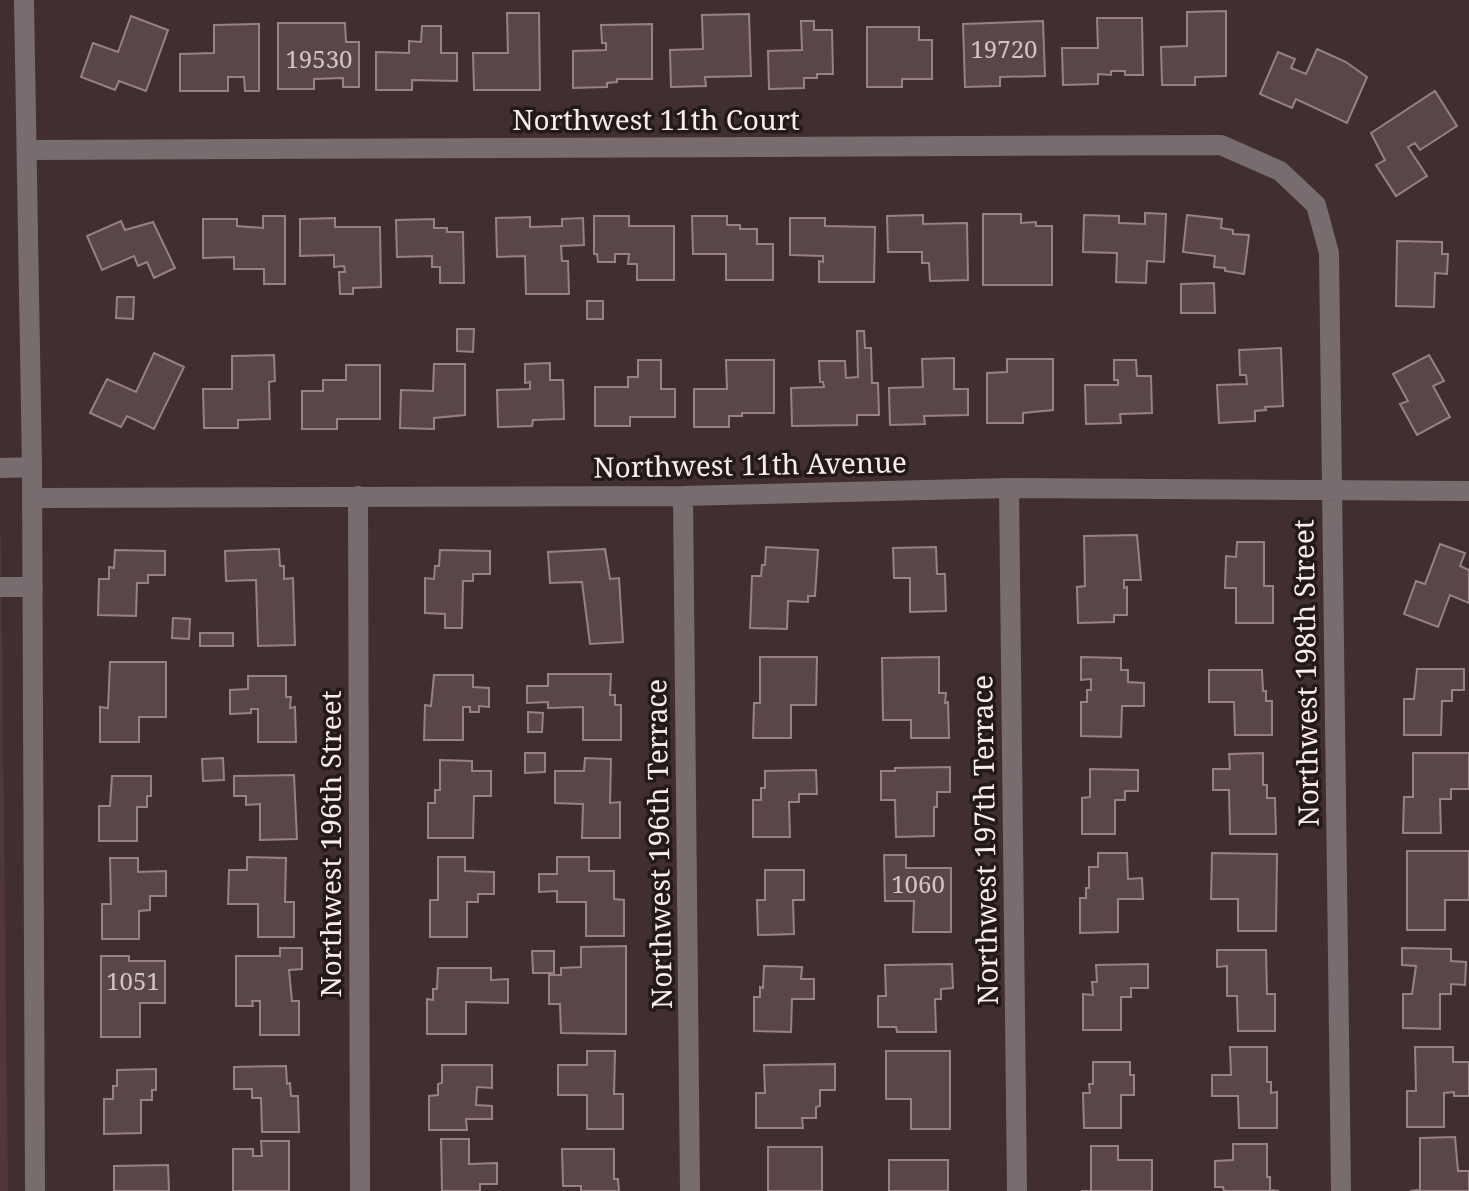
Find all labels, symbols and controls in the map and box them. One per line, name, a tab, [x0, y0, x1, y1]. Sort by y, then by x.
house number: 19720	[970, 32, 1038, 65]
house number: 19530	[285, 42, 353, 75]
street label: Northwest 11th Court	[512, 100, 800, 138]
street label: Northwest 11th Avenue	[593, 442, 907, 486]
street label: Northwest 198th Street	[1283, 519, 1327, 827]
street label: Northwest 197th Terrace	[962, 675, 1006, 1005]
street label: Northwest 196th Terrace	[636, 679, 680, 1009]
street label: Northwest 196th Street	[311, 690, 349, 998]
house number: 1060	[891, 867, 945, 900]
house number: 1051	[106, 964, 160, 997]

